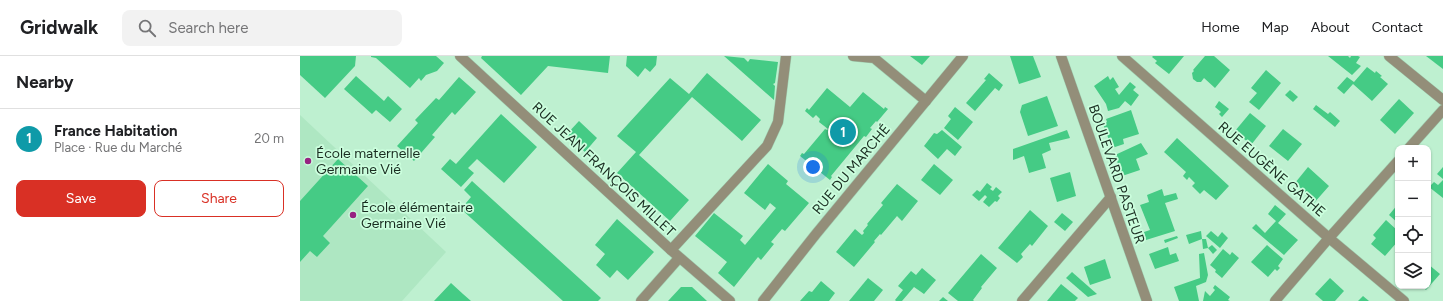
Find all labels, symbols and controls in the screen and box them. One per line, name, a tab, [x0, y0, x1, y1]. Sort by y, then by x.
search box	[122, 10, 402, 46]
text: Gridwalk	[20, 16, 98, 39]
icon: search	[136, 17, 158, 39]
text: Search here	[168, 19, 248, 37]
text: Home	[1201, 19, 1240, 36]
text: Map	[1262, 19, 1289, 36]
text: About	[1311, 19, 1350, 36]
text: Contact	[1372, 19, 1423, 36]
text: Nearby	[16, 72, 74, 92]
street label: RUE JEAN FRANÇOIS MILLET	[529, 99, 679, 240]
street label: BOULEVARD PASTEUR	[1085, 102, 1148, 246]
pin: 1	[830, 117, 856, 147]
street label: RUE EUGÈNE GATHE	[1215, 118, 1329, 221]
street label: RUE DU MARCHÉ	[809, 121, 894, 218]
text: France Habitation	[54, 122, 178, 140]
text: 1	[26, 131, 32, 146]
text: 20 m	[254, 131, 284, 146]
text: Place · Rue du Marché	[54, 140, 182, 155]
place label: École maternelle Germaine Vié	[316, 145, 420, 178]
map controls	[1395, 145, 1431, 289]
button: +	[1395, 145, 1431, 181]
marker: École maternelle Germaine Vié	[303, 156, 313, 166]
your location	[803, 157, 823, 177]
button: Save	[16, 180, 146, 217]
button: Share	[154, 180, 284, 217]
button: −	[1395, 181, 1431, 217]
place label: École élémentaire Germaine Vié	[361, 199, 473, 232]
marker: École élémentaire Germaine Vié	[348, 210, 358, 220]
button: locate	[1395, 217, 1431, 253]
button: layers	[1395, 253, 1431, 289]

